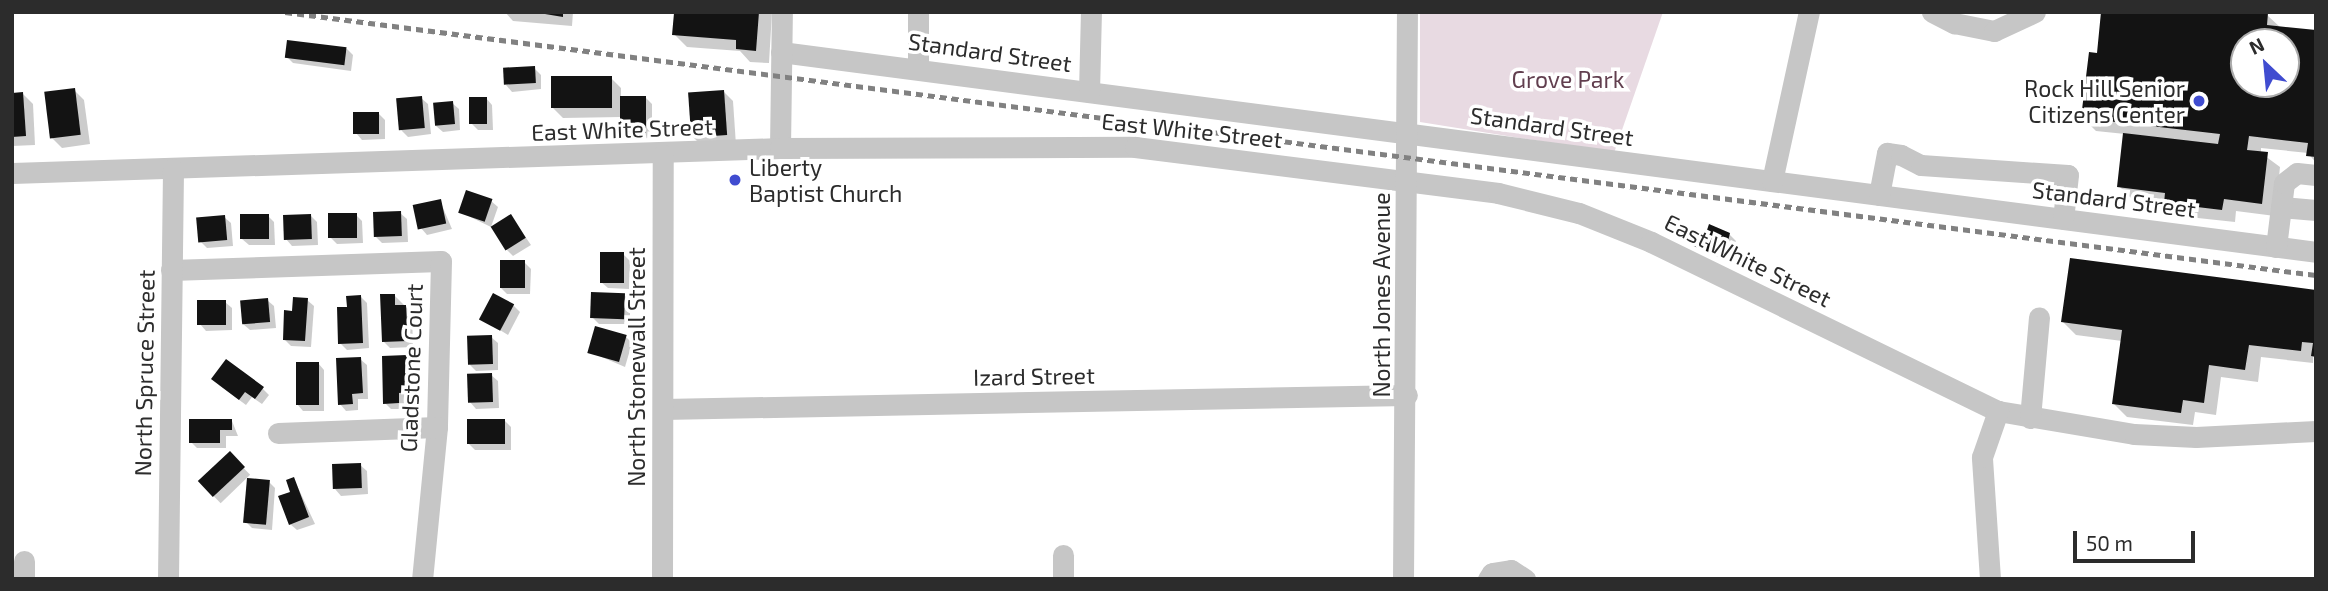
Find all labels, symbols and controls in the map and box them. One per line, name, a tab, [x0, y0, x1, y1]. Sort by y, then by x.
street label: Standard Street	[907, 27, 1073, 77]
north arrow	[2230, 28, 2300, 98]
text: N	[2245, 32, 2268, 59]
park label: Grove Park	[1512, 65, 1624, 93]
place label: Rock Hill Senior Citizens Center	[2023, 74, 2185, 128]
marker: Rock Hill Senior Citizens Center	[2191, 93, 2207, 109]
street label: Standard Street	[1469, 101, 1635, 151]
street label: East White Street	[1100, 107, 1284, 153]
street label: East White Street	[531, 112, 713, 146]
place label: Liberty Baptist Church	[749, 153, 902, 207]
marker: Liberty Baptist Church	[727, 172, 743, 188]
street label: Standard Street	[2031, 175, 2197, 223]
street label: North Jones Avenue	[1367, 192, 1395, 398]
street label: East White Street	[1660, 208, 1836, 312]
street label: North Stonewall Street	[622, 247, 650, 487]
street label: North Spruce Street	[128, 269, 160, 477]
street label: Gladstone Court	[394, 283, 428, 453]
street label: Izard Street	[973, 361, 1095, 391]
scale bar	[2076, 518, 2198, 562]
text: 50 m	[2086, 530, 2133, 555]

